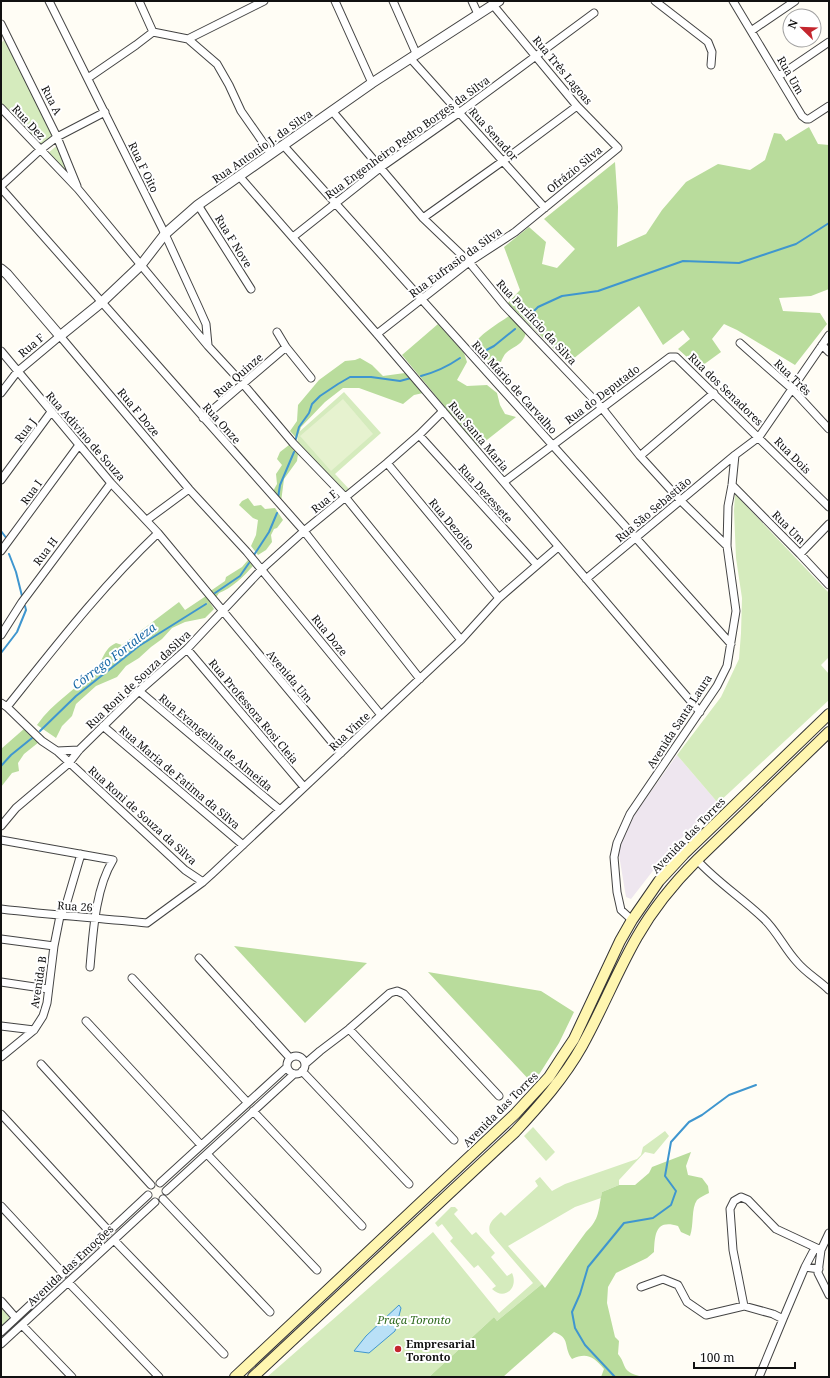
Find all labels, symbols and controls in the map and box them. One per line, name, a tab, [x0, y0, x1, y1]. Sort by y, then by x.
north arrow	[782, 8, 822, 48]
text: N	[784, 17, 801, 31]
street label: Rua Três Lagoas	[530, 32, 596, 108]
street label: Rua Um	[774, 53, 808, 97]
street label: Rua Engenheiro Pedro Borges da Silva	[322, 72, 492, 202]
street label: Rua A	[38, 83, 66, 117]
street label: Rua Dez	[9, 101, 49, 143]
street label: Rua Senador	[466, 104, 522, 164]
street label: Rua Antonio J. da Silva	[209, 106, 315, 186]
street label: Rua F Oito	[125, 139, 163, 195]
street label: Ofrázio Silva	[543, 142, 605, 196]
street label: Rua F Nove	[212, 212, 256, 270]
street label: Rua Eufrasio da Silva	[406, 223, 504, 301]
street label: Rua Porificio da Silva	[493, 276, 581, 368]
street label: Rua F	[15, 329, 48, 360]
street label: Rua Mário de Carvalho	[469, 337, 561, 437]
street label: Rua Quinze	[210, 349, 266, 401]
street label: Rua dos Senadores	[685, 349, 767, 429]
street label: Rua Três	[771, 356, 815, 398]
street label: Rua do Deputado	[562, 361, 642, 427]
street label: Rua F Doze	[114, 385, 164, 439]
street label: Rua Adivino de Souza	[43, 388, 129, 484]
street label: Rua Santa Maria	[445, 398, 513, 474]
street label: Rua Onze	[200, 399, 244, 447]
street label: Rua J	[11, 415, 39, 445]
street label: Rua Dois	[771, 433, 815, 477]
street label: Rua Dezessete	[456, 460, 516, 526]
street label: Rua São Sebastião	[612, 473, 694, 545]
street label: Rua I	[17, 477, 45, 507]
street label: Rua F	[308, 485, 341, 516]
street label: Rua Dezoito	[426, 495, 478, 553]
street label: Rua Um	[769, 507, 809, 547]
street label: Rua H	[29, 533, 61, 568]
street label: Rua Doze	[309, 611, 351, 659]
water label: Córrego Fortaleza	[69, 619, 160, 693]
street label: Rua Roni de Souza daSilva	[82, 626, 194, 732]
street label: Avenida Um	[264, 647, 317, 706]
street label: Rua Professora Rosi Cleia	[206, 655, 302, 767]
street label: Avenida Santa Laura	[643, 671, 715, 771]
street label: Rua Evangelina de Almeida	[156, 690, 276, 794]
street label: Rua Vinte	[325, 708, 373, 754]
street label: Rua Maria de Fatima da Silva	[116, 722, 244, 832]
street label: Rua Roni de Souza da Silva	[86, 762, 200, 868]
street label: Avenida das Torres	[648, 794, 728, 876]
street label: Rua 26	[57, 897, 93, 915]
street label: Avenida B	[26, 955, 50, 1009]
street label: Avenida das Torres	[459, 1068, 541, 1150]
street label: Avenida das Emoções	[24, 1221, 116, 1309]
park label: Praça Toronto	[376, 1312, 451, 1327]
place label: Empresarial Toronto	[406, 1336, 475, 1364]
marker: Empresarial Toronto	[393, 1344, 403, 1354]
scale bar	[694, 1344, 795, 1370]
text: 100 m	[700, 1349, 735, 1366]

